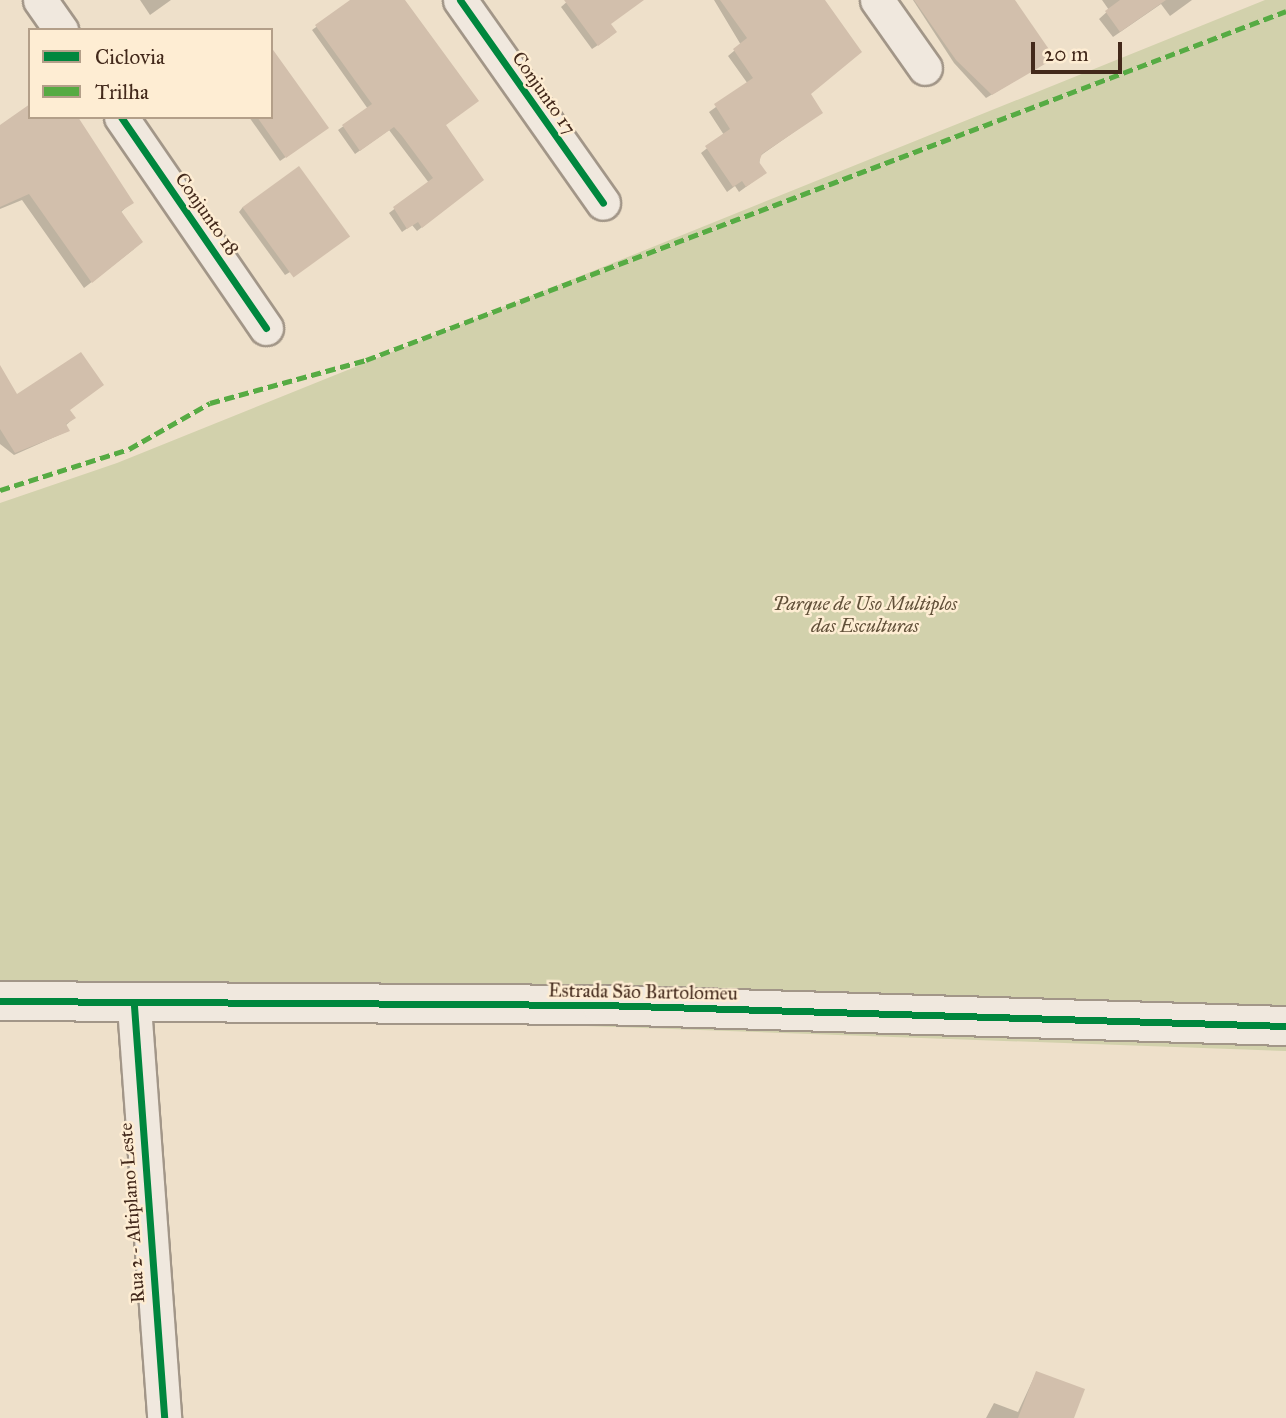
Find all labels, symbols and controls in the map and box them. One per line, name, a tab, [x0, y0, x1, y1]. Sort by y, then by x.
legend	[28, 28, 273, 119]
scale bar	[1034, 28, 1125, 72]
text: 20 m	[1044, 41, 1089, 67]
text: Ciclovia	[95, 44, 165, 70]
street label: Conjunto 17	[507, 47, 581, 139]
text: Trilha	[95, 79, 149, 105]
street label: Conjunto 18	[170, 168, 244, 260]
park label: Parque de Uso Multiplos das Esculturas	[773, 593, 957, 637]
street label: Estrada São Bartolomeu	[548, 979, 738, 1005]
street label: Rua 2 - Altiplano Leste	[114, 1122, 150, 1304]

